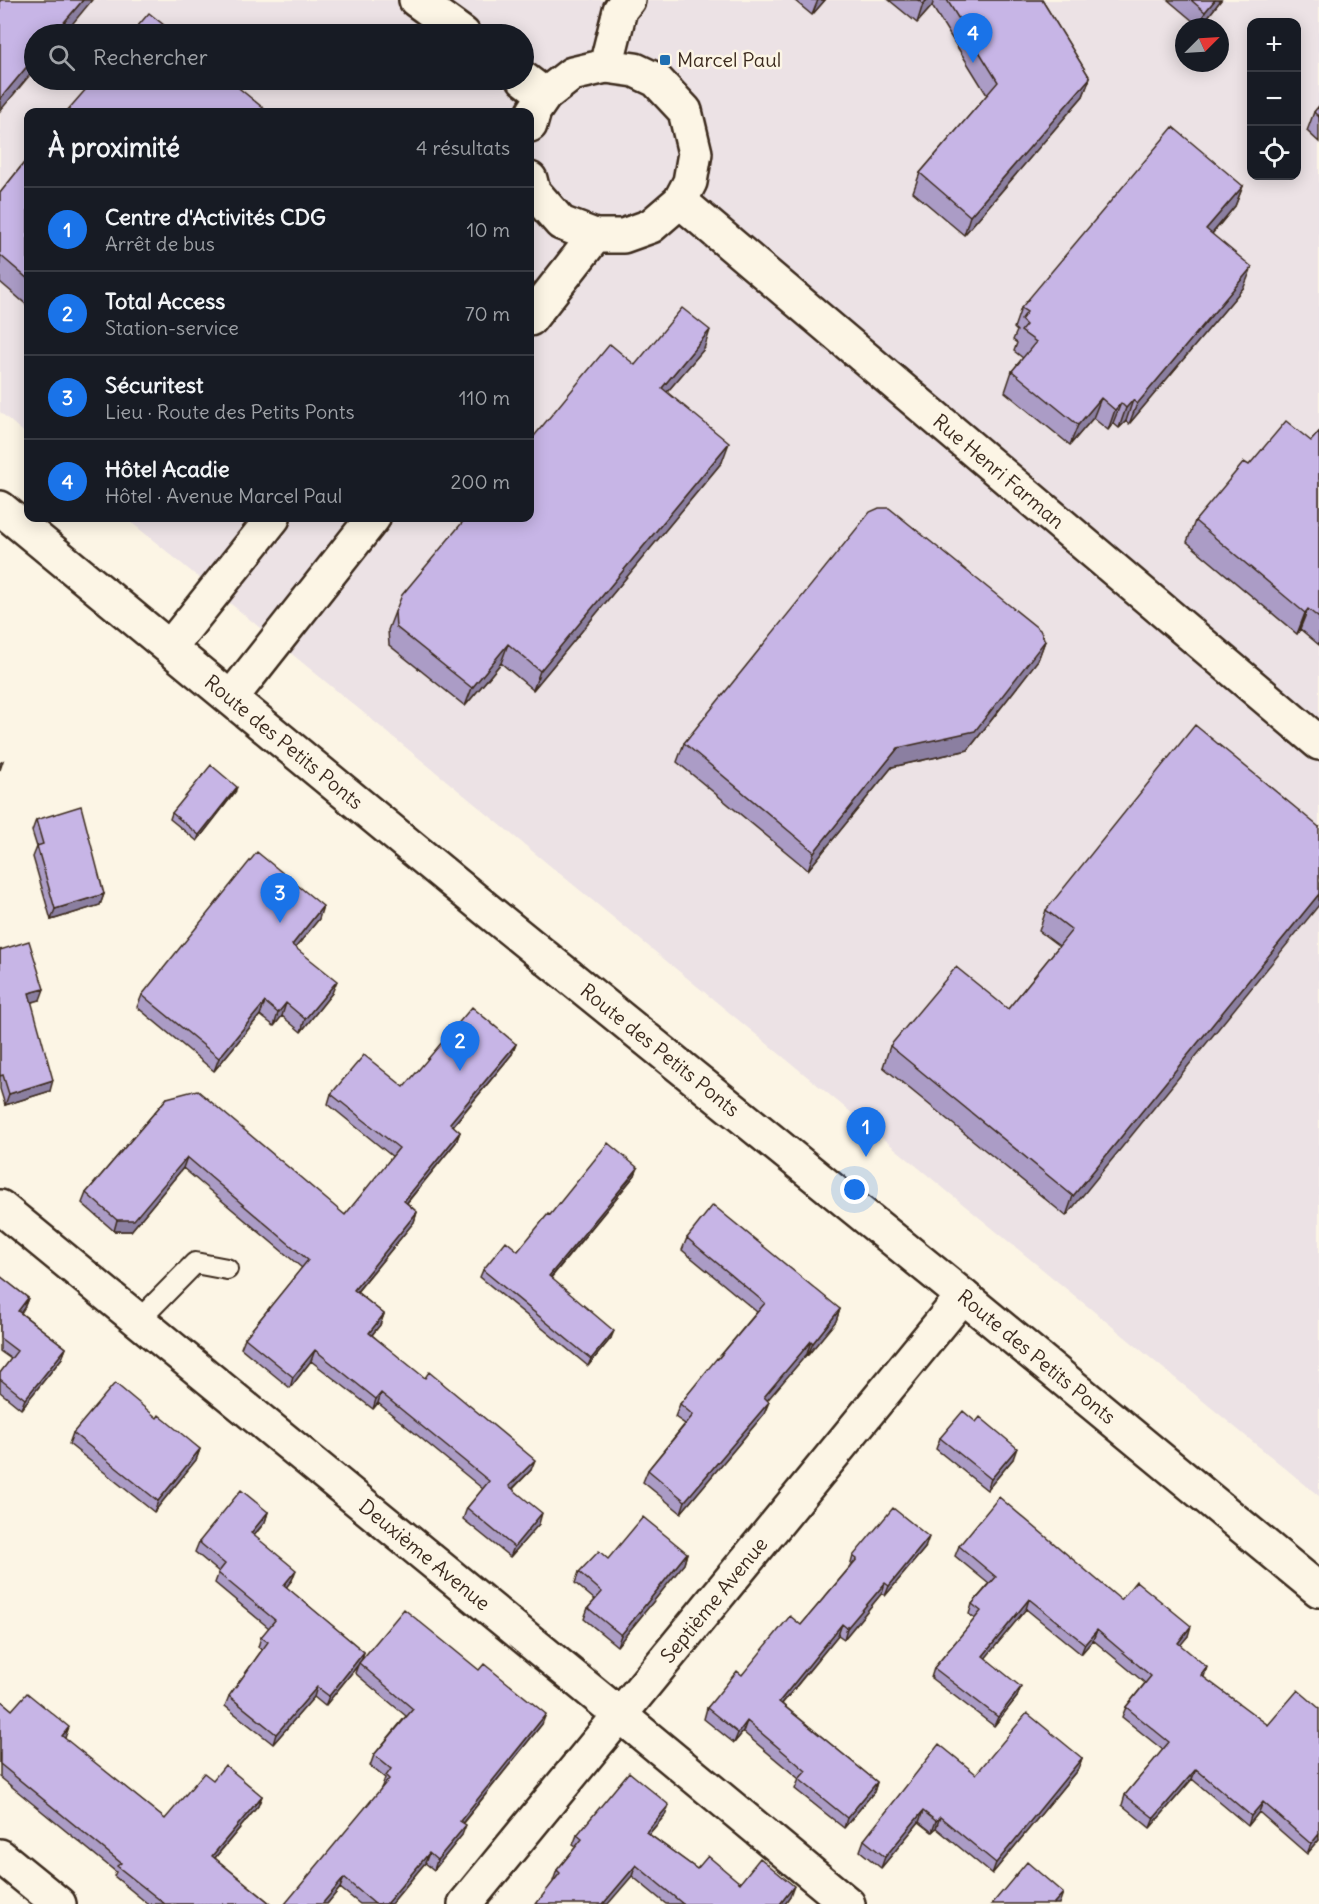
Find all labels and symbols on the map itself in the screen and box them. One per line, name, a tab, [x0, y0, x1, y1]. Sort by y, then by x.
pin: 4	[954, 14, 992, 63]
north arrow	[1175, 18, 1229, 72]
place label: Marcel Paul	[677, 47, 781, 72]
marker: Marcel Paul	[658, 53, 672, 67]
street label: Rue Henri Farman	[928, 408, 1070, 534]
street label: Route des Petits Ponts	[200, 669, 368, 814]
pin: 3	[260, 874, 300, 923]
street label: Route des Petits Ponts	[575, 978, 745, 1122]
pin: 2	[440, 1022, 480, 1071]
pin: 1	[846, 1108, 886, 1157]
your location	[840, 1175, 869, 1204]
street label: Route des Petits Ponts	[953, 1284, 1121, 1429]
street label: Deuxième Avenue	[354, 1494, 496, 1616]
street label: Septième Avenue	[655, 1532, 773, 1668]

